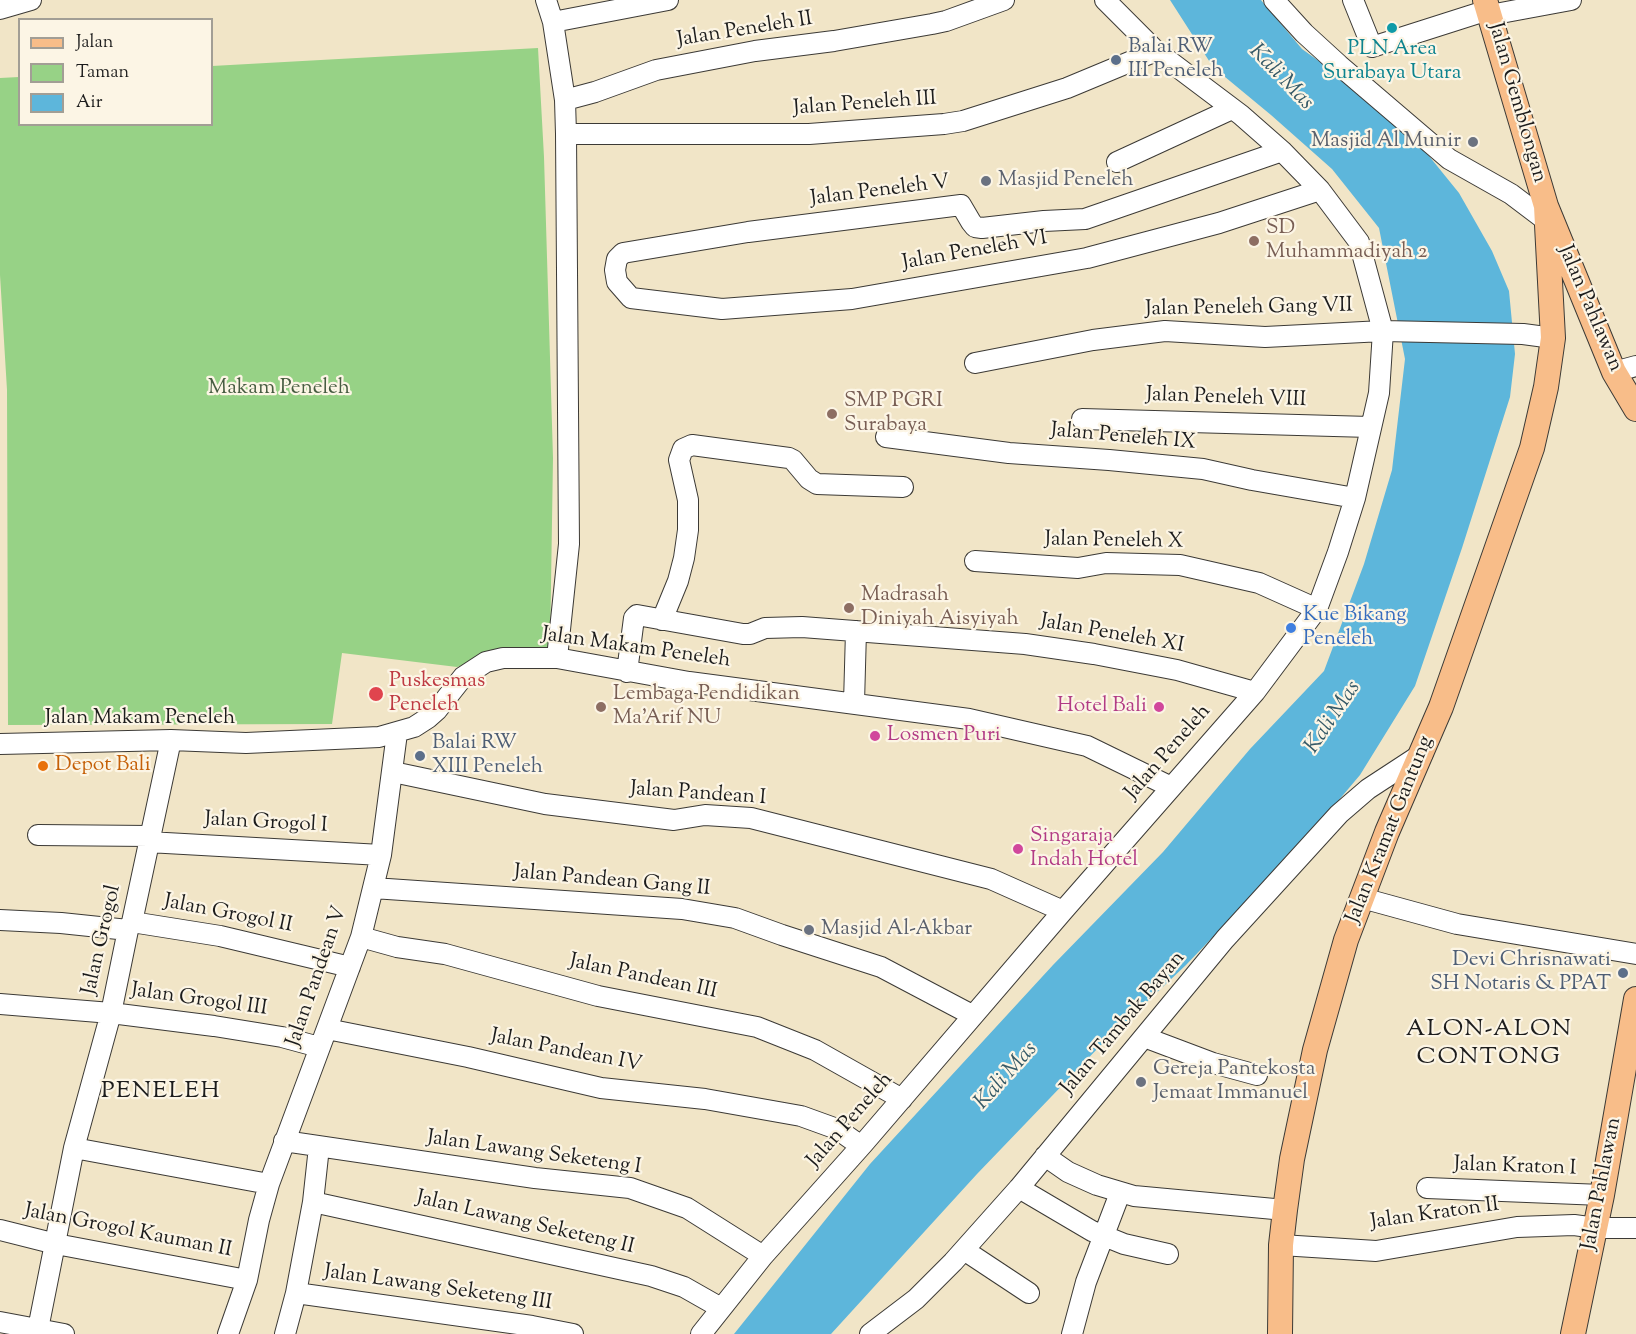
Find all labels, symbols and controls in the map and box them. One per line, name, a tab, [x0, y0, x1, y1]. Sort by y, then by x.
street label: Jalan Peneleh II	[676, 8, 814, 54]
legend	[18, 18, 213, 126]
street label: Jalan Gemblongan	[1481, 20, 1551, 186]
marker: PLN Area Surabaya Utara	[1385, 21, 1399, 35]
text: Jalan	[76, 30, 113, 56]
place label: Balai RW III Peneleh	[1128, 35, 1223, 85]
place label: PLN Area Surabaya Utara	[1323, 37, 1461, 87]
water label: Kali Mas	[1242, 39, 1318, 117]
marker: Balai RW III Peneleh	[1109, 53, 1123, 67]
text: Taman	[76, 60, 129, 86]
street label: Jalan Peneleh III	[792, 87, 938, 123]
text: Air	[76, 90, 102, 116]
place label: Masjid Al Munir	[1311, 129, 1461, 155]
marker: Masjid Al Munir	[1466, 135, 1480, 149]
place label: Masjid Peneleh	[998, 168, 1134, 194]
street label: Jalan Peneleh V	[809, 171, 951, 213]
marker: Masjid Peneleh	[979, 174, 993, 188]
place label: SD Muhammadiyah 2	[1266, 216, 1428, 266]
street label: Jalan Peneleh VI	[901, 227, 1049, 277]
marker: SD Muhammadiyah 2	[1247, 234, 1261, 248]
street label: Jalan Pahlawan	[1551, 242, 1627, 376]
street label: Jalan Peneleh Gang VII	[1145, 295, 1353, 323]
park label: Makam Peneleh	[208, 376, 350, 402]
street label: Jalan Peneleh VIII	[1145, 384, 1307, 414]
place label: SMP PGRI Surabaya	[844, 389, 943, 439]
marker: SMP PGRI Surabaya	[825, 407, 839, 421]
street label: Jalan Peneleh IX	[1049, 419, 1197, 457]
street label: Jalan Peneleh X	[1044, 528, 1184, 556]
place label: Madrasah Diniyah Aisyiyah	[861, 583, 1019, 633]
marker: Madrasah Diniyah Aisyiyah	[842, 601, 856, 615]
place label: Kue Bikang Peneleh	[1303, 603, 1407, 653]
street label: Jalan Peneleh XI	[1038, 610, 1186, 660]
marker: Kue Bikang Peneleh	[1284, 621, 1298, 635]
street label: Jalan Makam Peneleh	[540, 623, 732, 675]
place label: Puskesmas Peneleh	[389, 669, 485, 719]
water label: Kali Mas	[1300, 677, 1368, 759]
place label: Lembaga Pendidikan Ma'Arif NU	[613, 682, 800, 732]
marker: Puskesmas Peneleh	[367, 685, 385, 703]
place label: Hotel Bali	[1057, 694, 1147, 720]
marker: Lembaga Pendidikan Ma'Arif NU	[594, 700, 608, 714]
street label: Jalan Peneleh	[1121, 700, 1217, 806]
marker: Hotel Bali	[1152, 700, 1166, 714]
street label: Jalan Makam Peneleh	[45, 706, 235, 732]
place label: Losmen Puri	[887, 723, 1001, 749]
marker: Losmen Puri	[868, 729, 882, 743]
place label: Balai RW XIII Peneleh	[432, 731, 543, 781]
street label: Jalan Kramat Gantung	[1342, 733, 1440, 927]
marker: Balai RW XIII Peneleh	[413, 749, 427, 763]
place label: Depot Bali	[55, 753, 151, 779]
marker: Depot Bali	[36, 759, 50, 773]
street label: Jalan Pandean I	[629, 778, 767, 812]
street label: Jalan Grogol I	[204, 808, 328, 840]
place label: Singaraja Indah Hotel	[1030, 824, 1138, 874]
marker: Singaraja Indah Hotel	[1011, 842, 1025, 856]
street label: Jalan Pandean Gang II	[513, 861, 711, 903]
street label: Jalan Grogol	[78, 883, 128, 997]
street label: Jalan Grogol II	[162, 890, 294, 940]
street label: Jalan Pandean V	[282, 904, 354, 1050]
place label: Masjid Al-Akbar	[821, 917, 972, 943]
marker: Masjid Al-Akbar	[802, 923, 816, 937]
street label: Jalan Tambak Bayan	[1056, 947, 1192, 1101]
place label: Devi Chrisnawati SH Notaris & PPAT	[1430, 948, 1611, 998]
street label: Jalan Pandean III	[567, 950, 719, 1006]
marker: Devi Chrisnawati SH Notaris & PPAT	[1616, 966, 1630, 980]
street label: Jalan Grogol III	[129, 979, 269, 1023]
district label: ALON-ALON CONTONG	[1406, 1017, 1572, 1073]
street label: Jalan Pandean IV	[488, 1025, 644, 1079]
water label: Kali Mas	[970, 1038, 1044, 1116]
place label: Gereja Pantekosta Jemaat Immanuel	[1153, 1057, 1315, 1107]
street label: Jalan Peneleh	[803, 1068, 899, 1174]
marker: Gereja Pantekosta Jemaat Immanuel	[1134, 1075, 1148, 1089]
district label: PENELEH	[101, 1079, 221, 1107]
street label: Jalan Pahlawan	[1578, 1115, 1628, 1253]
street label: Jalan Lawang Seketeng I	[425, 1126, 643, 1182]
street label: Jalan Kraton I	[1453, 1153, 1577, 1183]
street label: Jalan Lawang Seketeng II	[413, 1187, 637, 1261]
street label: Jalan Kraton II	[1369, 1194, 1501, 1236]
street label: Jalan Grogol Kauman II	[22, 1200, 234, 1264]
street label: Jalan Lawang Seketeng III	[322, 1261, 554, 1317]

